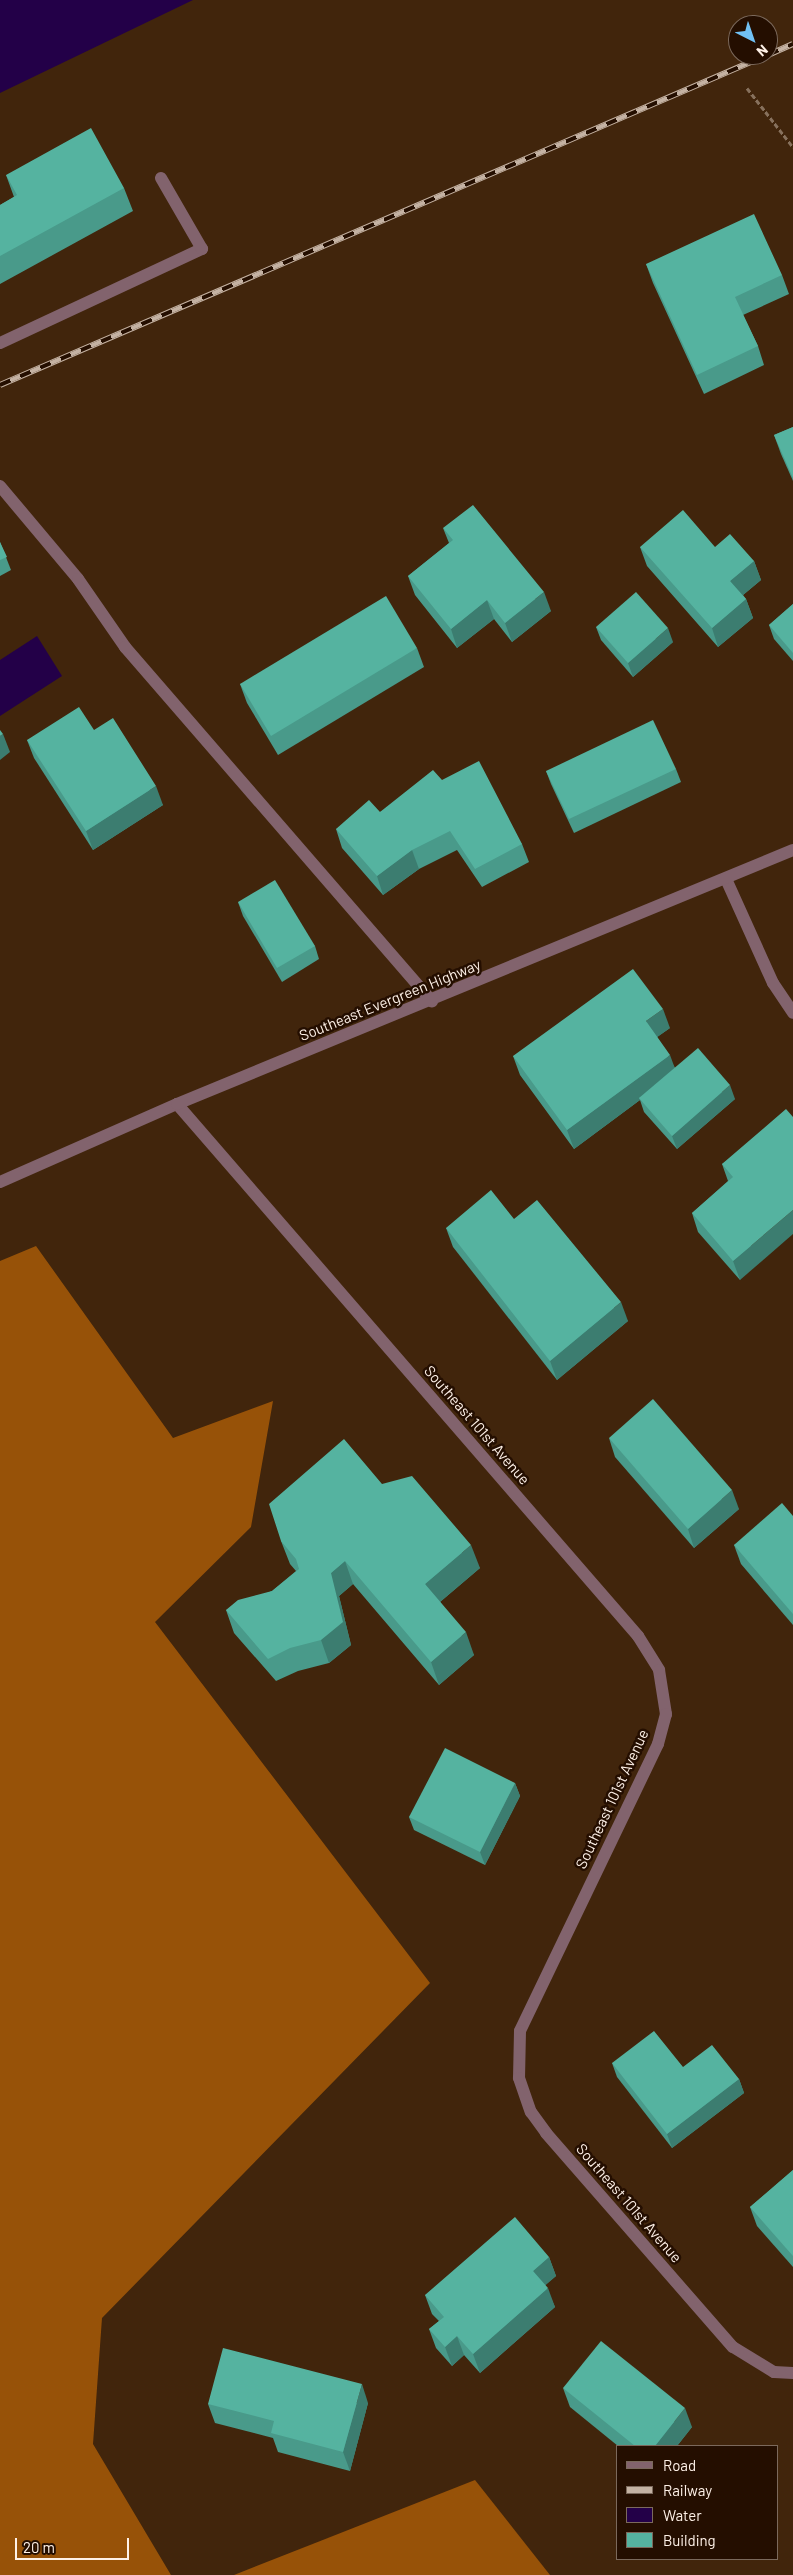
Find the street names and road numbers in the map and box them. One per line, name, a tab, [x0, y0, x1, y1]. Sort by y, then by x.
street label: Southeast Evergreen Highway	[297, 955, 483, 1045]
street label: Southeast 101st Avenue	[420, 1362, 534, 1488]
street label: Southeast 101st Avenue	[572, 1727, 652, 1871]
street label: Southeast 101st Avenue	[572, 2140, 686, 2266]

